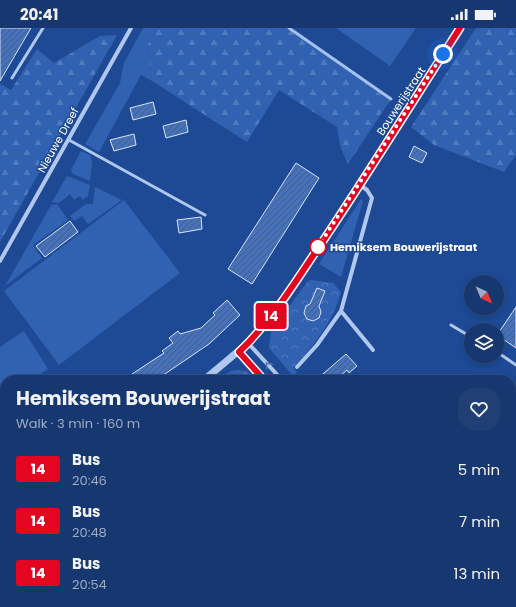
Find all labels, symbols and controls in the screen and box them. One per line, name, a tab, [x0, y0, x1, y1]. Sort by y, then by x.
text: 20:41	[20, 4, 58, 25]
your location	[433, 44, 453, 64]
street label: Bouwerijstraat	[373, 64, 429, 138]
street label: Nieuwe Dreef	[33, 104, 83, 175]
marker: Hemiksem Bouwerijstraat	[309, 238, 327, 256]
place label: Hemiksem Bouwerijstraat	[330, 239, 478, 255]
north arrow	[464, 275, 504, 315]
map controls	[464, 275, 504, 363]
line badge: 14	[253, 303, 289, 329]
text: 14	[264, 306, 278, 326]
button: layers	[464, 323, 504, 363]
one-way arrow	[265, 362, 273, 370]
text: Hemiksem Bouwerijstraat	[16, 385, 270, 412]
button: heart	[458, 388, 500, 430]
text: Walk · 3 min · 160 m	[16, 414, 140, 433]
text: Bus	[72, 449, 100, 470]
text: 14	[31, 459, 45, 479]
text: 5 min	[458, 459, 500, 480]
text: 20:46	[72, 471, 107, 490]
text: Bus	[72, 501, 100, 522]
text: 14	[31, 511, 45, 531]
text: 7 min	[459, 511, 500, 532]
text: 20:48	[72, 523, 107, 542]
text: Bus	[72, 553, 100, 574]
text: 14	[31, 563, 45, 583]
text: 13 min	[454, 563, 500, 584]
text: 20:54	[72, 575, 107, 594]

